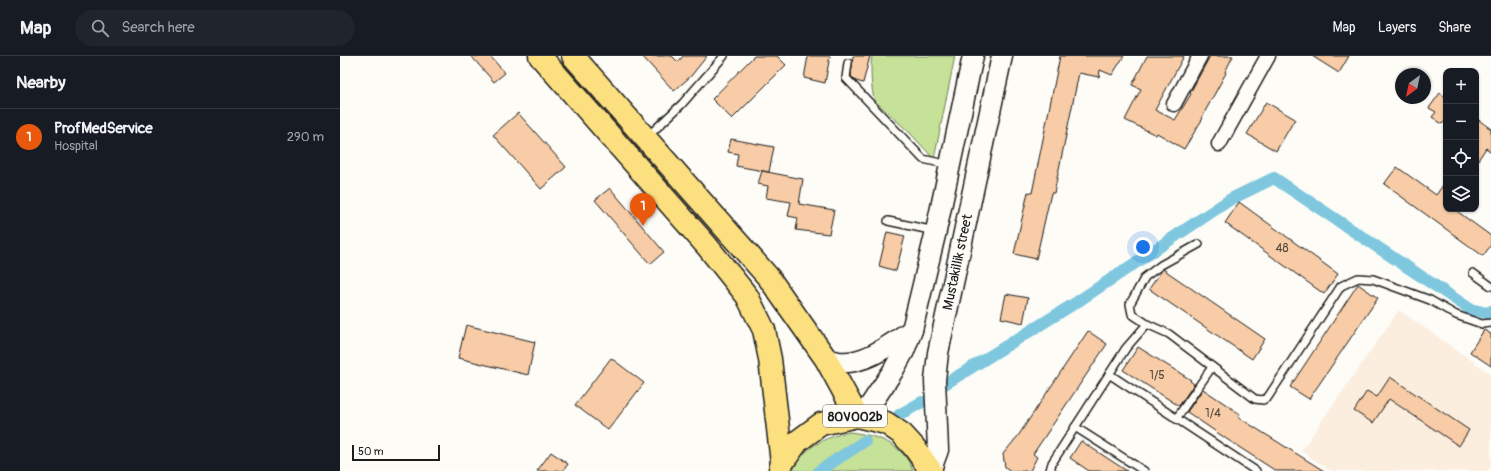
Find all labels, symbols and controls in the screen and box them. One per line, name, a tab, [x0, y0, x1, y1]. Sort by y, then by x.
search box	[75, 10, 355, 46]
text: Map	[20, 16, 51, 40]
icon: search	[89, 17, 111, 39]
text: Search here	[121, 18, 195, 37]
text: Map	[1333, 19, 1356, 36]
text: Layers	[1378, 19, 1416, 36]
text: Share	[1438, 19, 1471, 36]
north arrow	[1395, 68, 1431, 104]
map controls	[1443, 68, 1479, 212]
button: +	[1443, 68, 1479, 104]
text: Nearby	[16, 72, 65, 93]
button: −	[1443, 104, 1479, 140]
text: ProfMedService	[54, 119, 153, 138]
text: 1	[26, 129, 32, 145]
text: 290 m	[287, 129, 324, 145]
text: Hospital	[54, 138, 98, 154]
button: locate	[1443, 140, 1479, 176]
button: layers	[1443, 176, 1479, 212]
pin: 1	[630, 193, 656, 226]
street label: Mustakillik street	[939, 212, 976, 312]
your location	[1133, 237, 1153, 257]
house number: 48	[1275, 241, 1289, 256]
house number: 1/5	[1149, 368, 1165, 383]
road number: 80V002b	[823, 405, 887, 427]
house number: 1/4	[1205, 406, 1221, 421]
scale bar	[352, 443, 440, 462]
text: 50 m	[358, 445, 384, 458]

